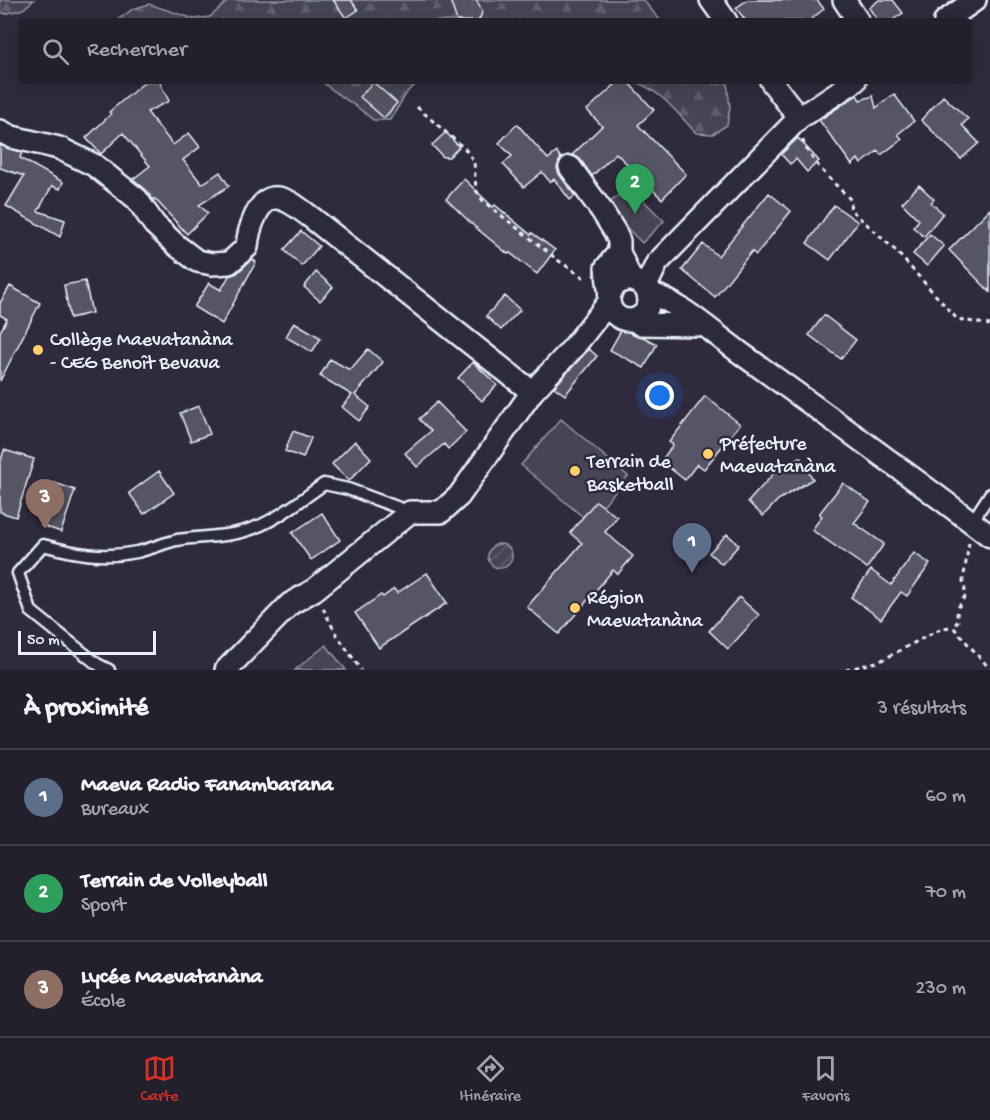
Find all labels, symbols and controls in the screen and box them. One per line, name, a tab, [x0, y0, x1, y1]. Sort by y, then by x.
search box	[18, 18, 972, 84]
icon: search	[39, 35, 72, 68]
text: Rechercher	[87, 38, 187, 64]
pin: 2	[616, 164, 654, 214]
place label: Collège Maevatanàna - CEG Benoît Bevava	[50, 330, 233, 376]
marker: Collège Maevatanàna - CEG Benoît Bevava	[31, 343, 45, 357]
your location	[645, 381, 674, 410]
place label: Préfecture Maevatanàna	[719, 434, 837, 480]
marker: Préfecture Maevatanàna	[701, 447, 715, 461]
place label: Terrain de Basketball	[586, 452, 674, 498]
marker: Terrain de Basketball	[568, 464, 582, 478]
pin: 3	[26, 480, 64, 529]
pin: 1	[672, 524, 712, 573]
place label: Région Maevatanàna	[587, 588, 704, 634]
marker: Région Maevatanàna	[568, 601, 582, 615]
scale bar	[18, 628, 156, 656]
text: 50 m	[27, 632, 60, 651]
text: À proximité	[24, 694, 148, 725]
text: 3 résultats	[878, 698, 966, 721]
text: Maeva Radio Fanambarana	[81, 773, 333, 799]
text: 1	[39, 786, 48, 809]
text: 60 m	[926, 786, 966, 809]
text: Bureaux	[81, 799, 149, 822]
text: Terrain de Volleyball	[81, 869, 268, 895]
text: 2	[39, 882, 48, 905]
text: 70 m	[925, 882, 966, 905]
text: Sport	[81, 895, 126, 918]
text: Lycée Maevatanàna	[81, 965, 263, 991]
text: 3	[38, 978, 49, 1001]
text: 230 m	[916, 978, 966, 1001]
text: École	[81, 991, 125, 1014]
tab: Carte	[140, 1052, 178, 1107]
tab: Itinéraire	[459, 1052, 521, 1107]
tab: Favoris	[802, 1052, 850, 1107]

